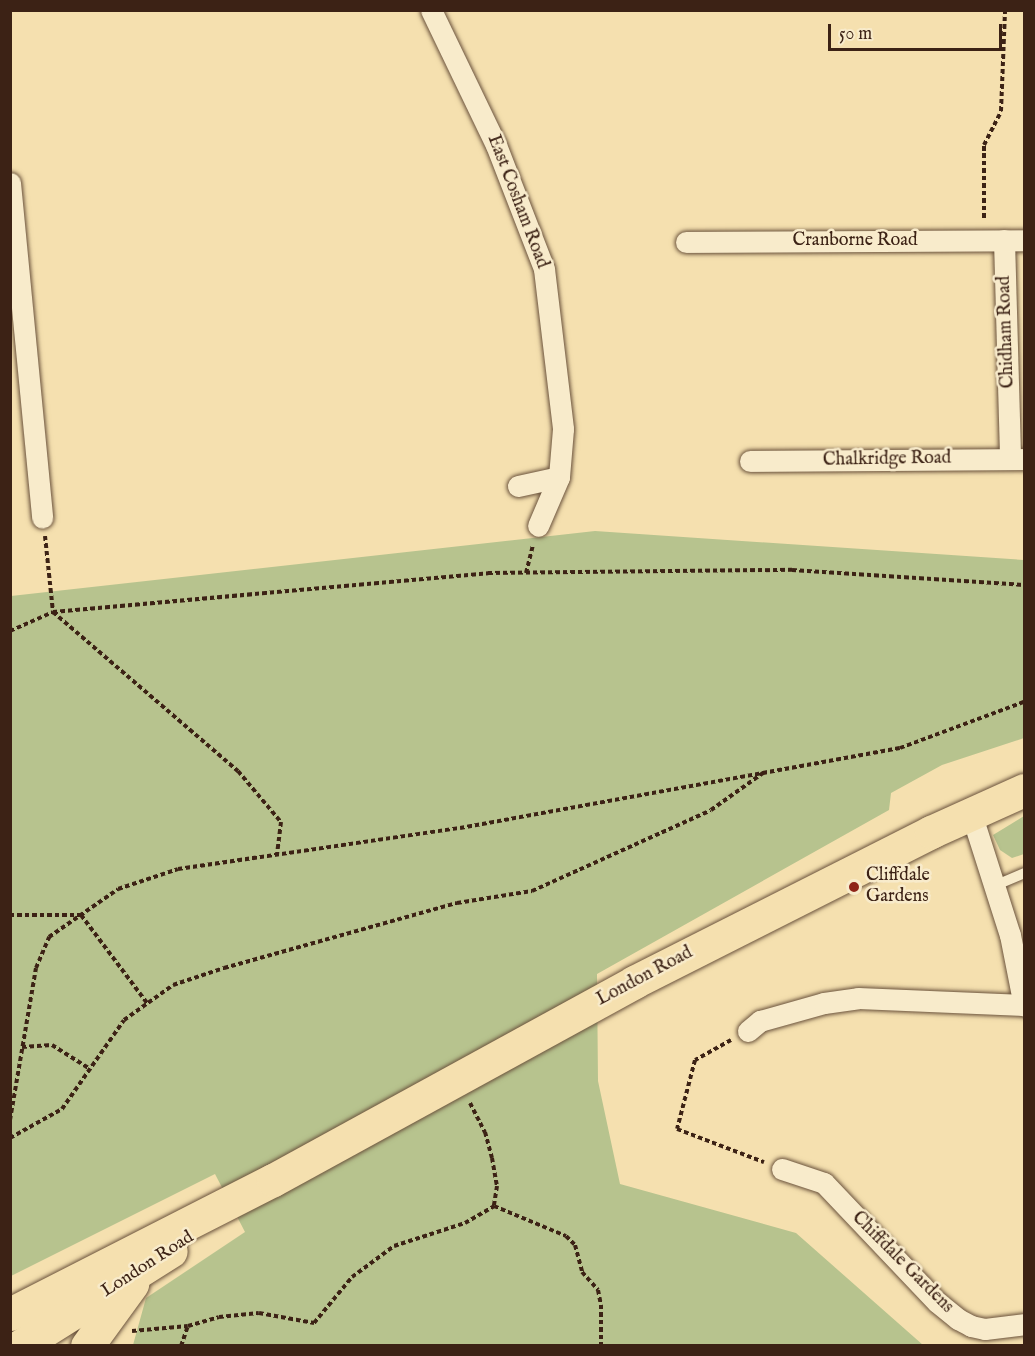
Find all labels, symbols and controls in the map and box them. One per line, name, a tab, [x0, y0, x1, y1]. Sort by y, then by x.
scale bar	[831, 12, 1005, 50]
text: 50 m	[839, 23, 872, 46]
street label: East Cosham Road	[482, 132, 552, 272]
street label: Cranborne Road	[792, 230, 918, 252]
street label: Chidham Road	[994, 275, 1020, 389]
street label: Chalkridge Road	[823, 448, 951, 472]
place label: Cliffdale Gardens	[866, 866, 930, 908]
marker: Cliffdale Gardens	[847, 880, 861, 894]
street label: London Road	[593, 943, 697, 1011]
street label: Chiffdale Gardens	[847, 1208, 957, 1318]
street label: London Road	[98, 1227, 198, 1303]

